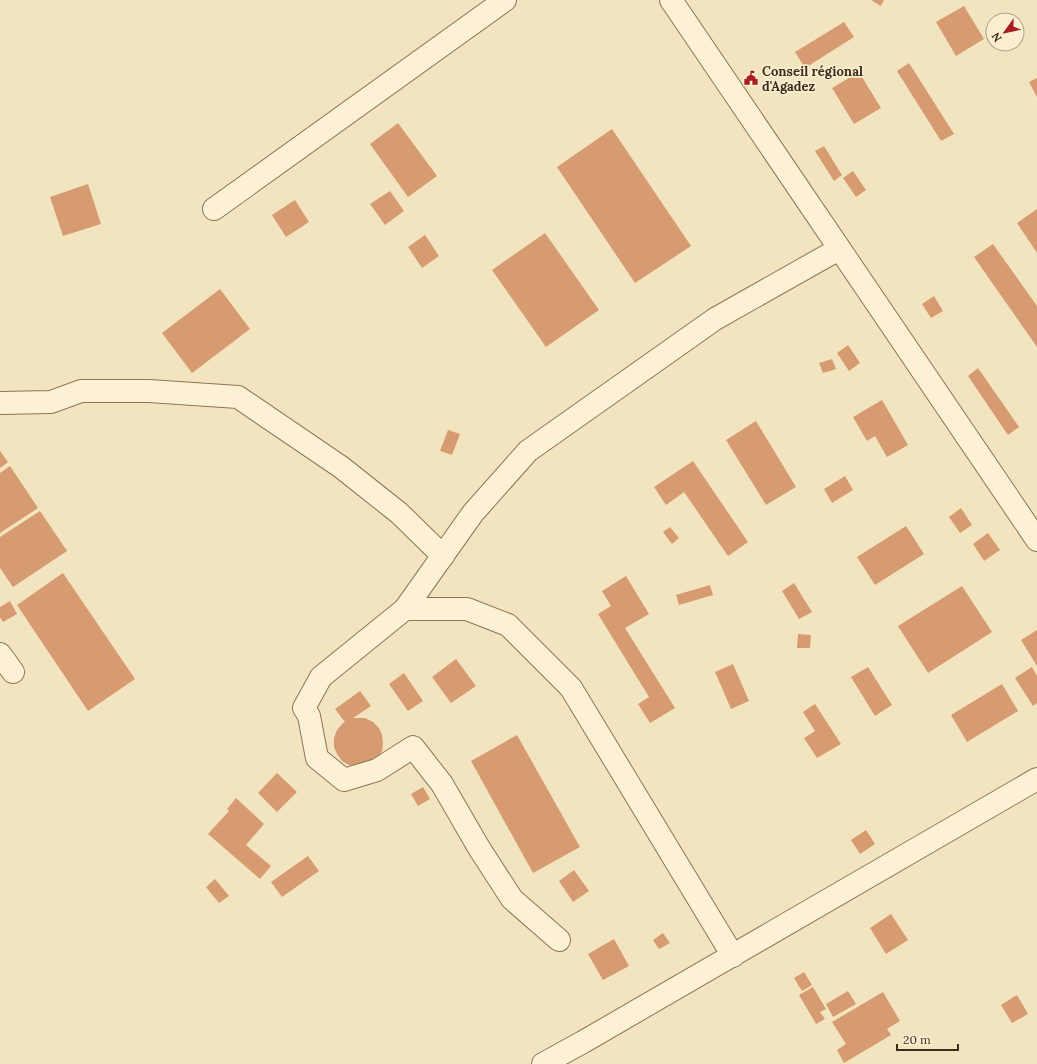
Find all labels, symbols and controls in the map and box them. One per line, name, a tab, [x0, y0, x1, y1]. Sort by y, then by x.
north arrow	[985, 12, 1025, 52]
text: N	[988, 30, 1005, 45]
place label: Conseil régional d'Agadez	[762, 63, 863, 95]
public building icon: Conseil régional d'Agadez	[743, 70, 759, 86]
scale bar	[897, 1026, 958, 1052]
text: 20 m	[903, 1032, 931, 1047]

